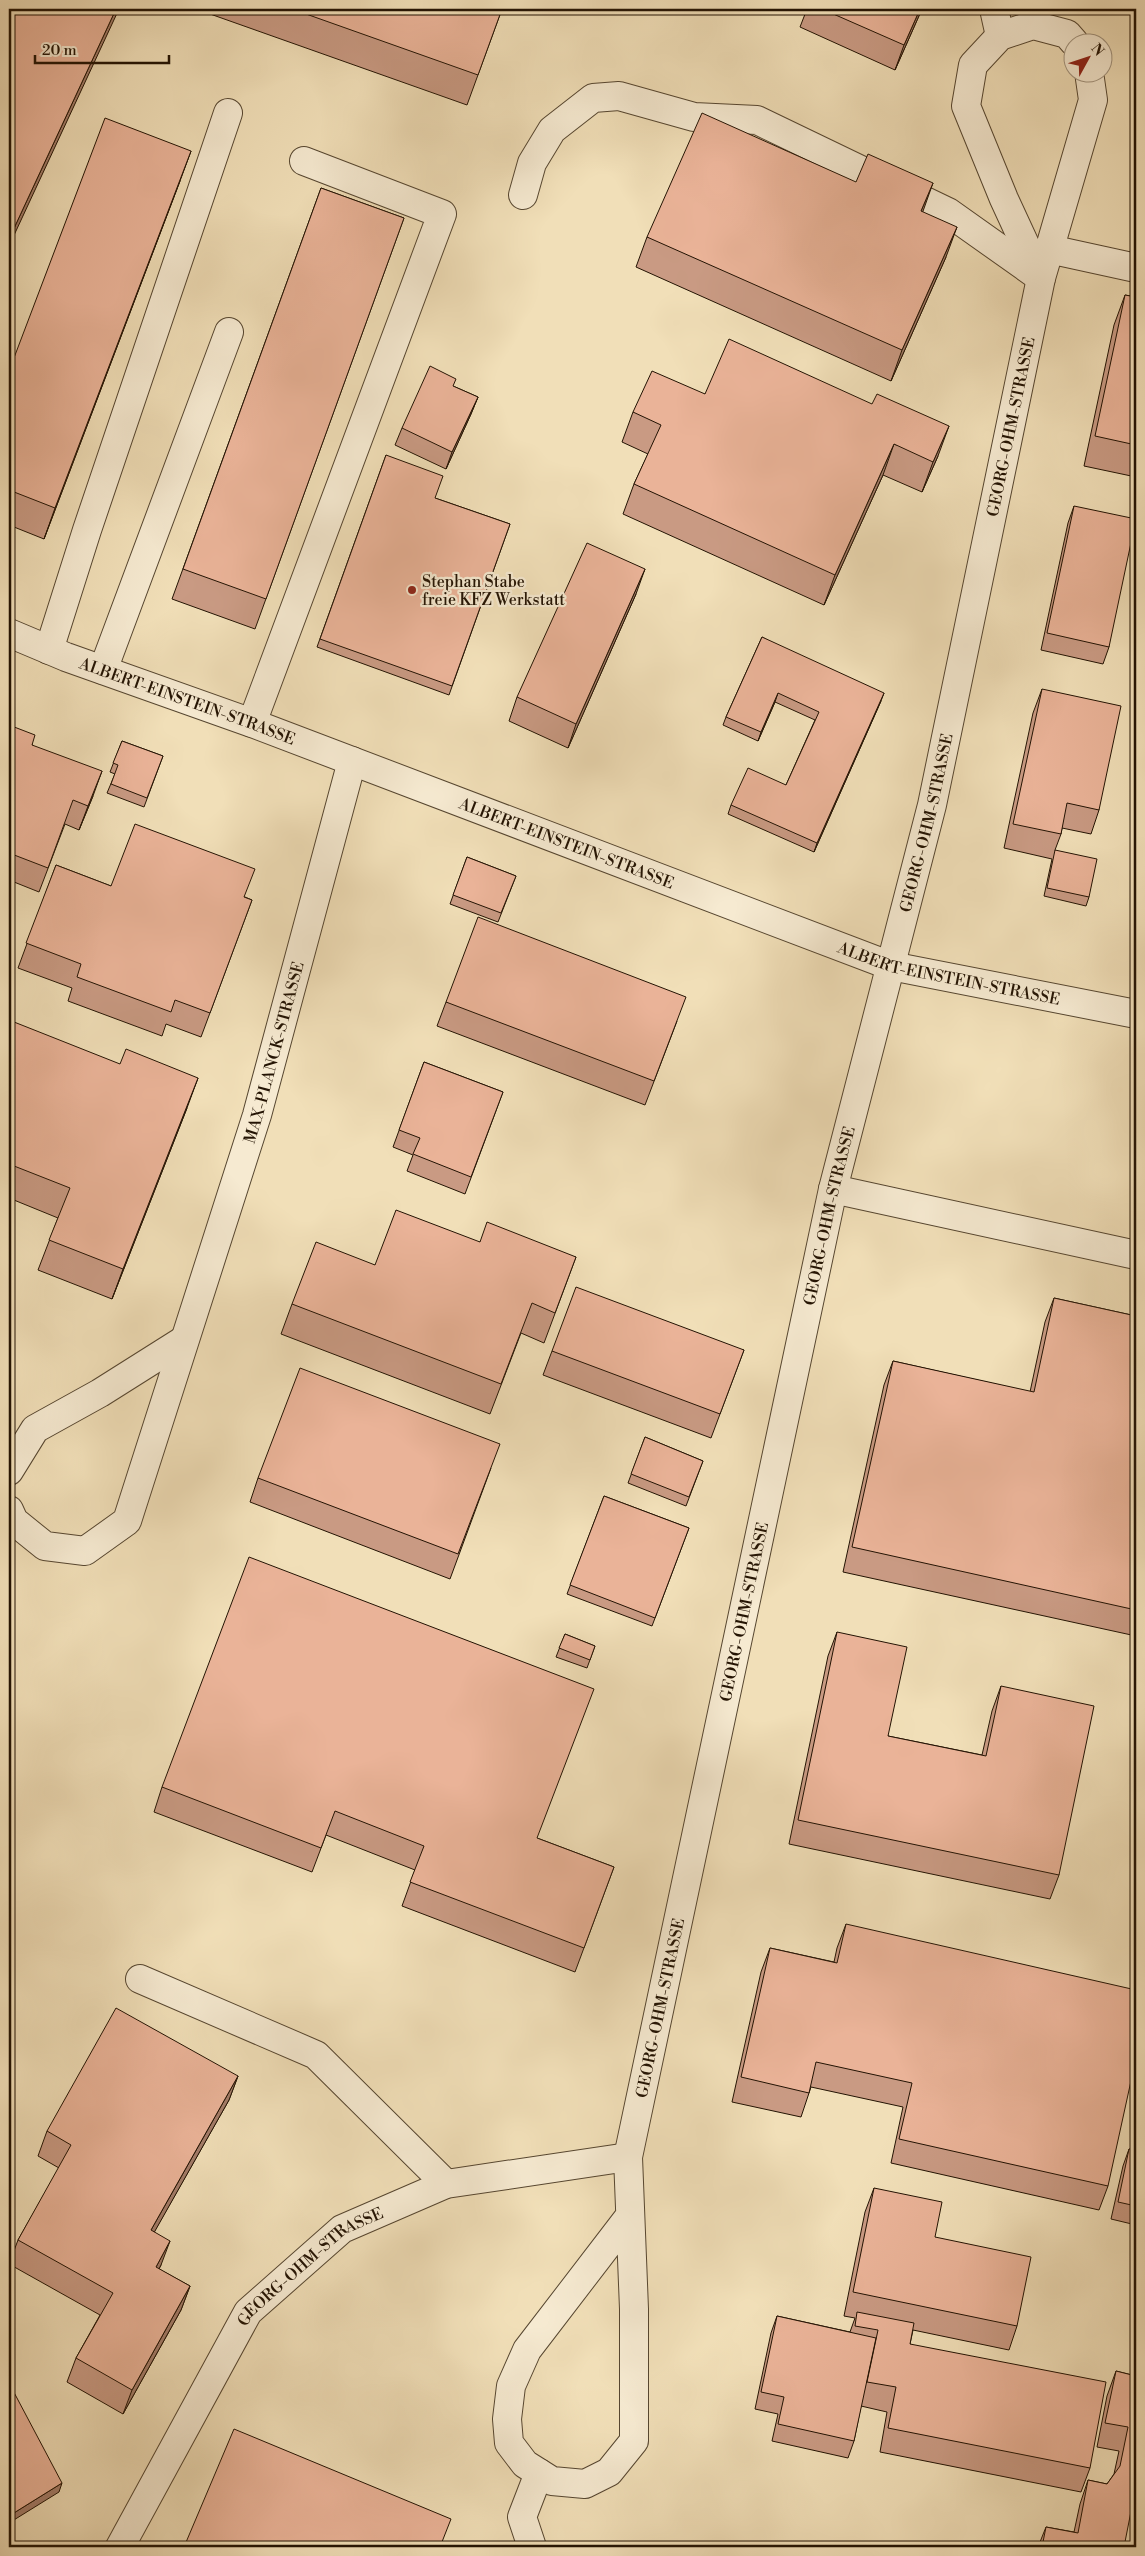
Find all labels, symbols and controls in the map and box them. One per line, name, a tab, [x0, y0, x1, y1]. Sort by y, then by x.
scale bar	[35, 32, 169, 64]
north arrow	[1062, 32, 1112, 82]
text: N	[1087, 40, 1108, 60]
text: 20 m	[42, 41, 77, 60]
street label: GEORG-OHM-STRASSE	[983, 335, 1040, 518]
place label: Stephan Stabe freie KFZ Werkstatt	[422, 572, 565, 610]
marker: Stephan Stabe freie KFZ Werkstatt	[406, 584, 418, 596]
street label: ALBERT-EINSTEIN-STRASSE	[76, 653, 298, 750]
street label: GEORG-OHM-STRASSE	[896, 732, 958, 914]
street label: ALBERT-EINSTEIN-STRASSE	[455, 793, 677, 894]
street label: ALBERT-EINSTEIN-STRASSE	[834, 937, 1062, 1010]
street label: MAX-PLANCK-STRASSE	[240, 959, 309, 1146]
street label: GEORG-OHM-STRASSE	[800, 1124, 860, 1307]
street label: GEORG-OHM-STRASSE	[716, 1520, 773, 1704]
street label: GEORG-OHM-STRASSE	[632, 1916, 689, 2100]
street label: GEORG-OHM-STRASSE	[233, 2203, 386, 2330]

